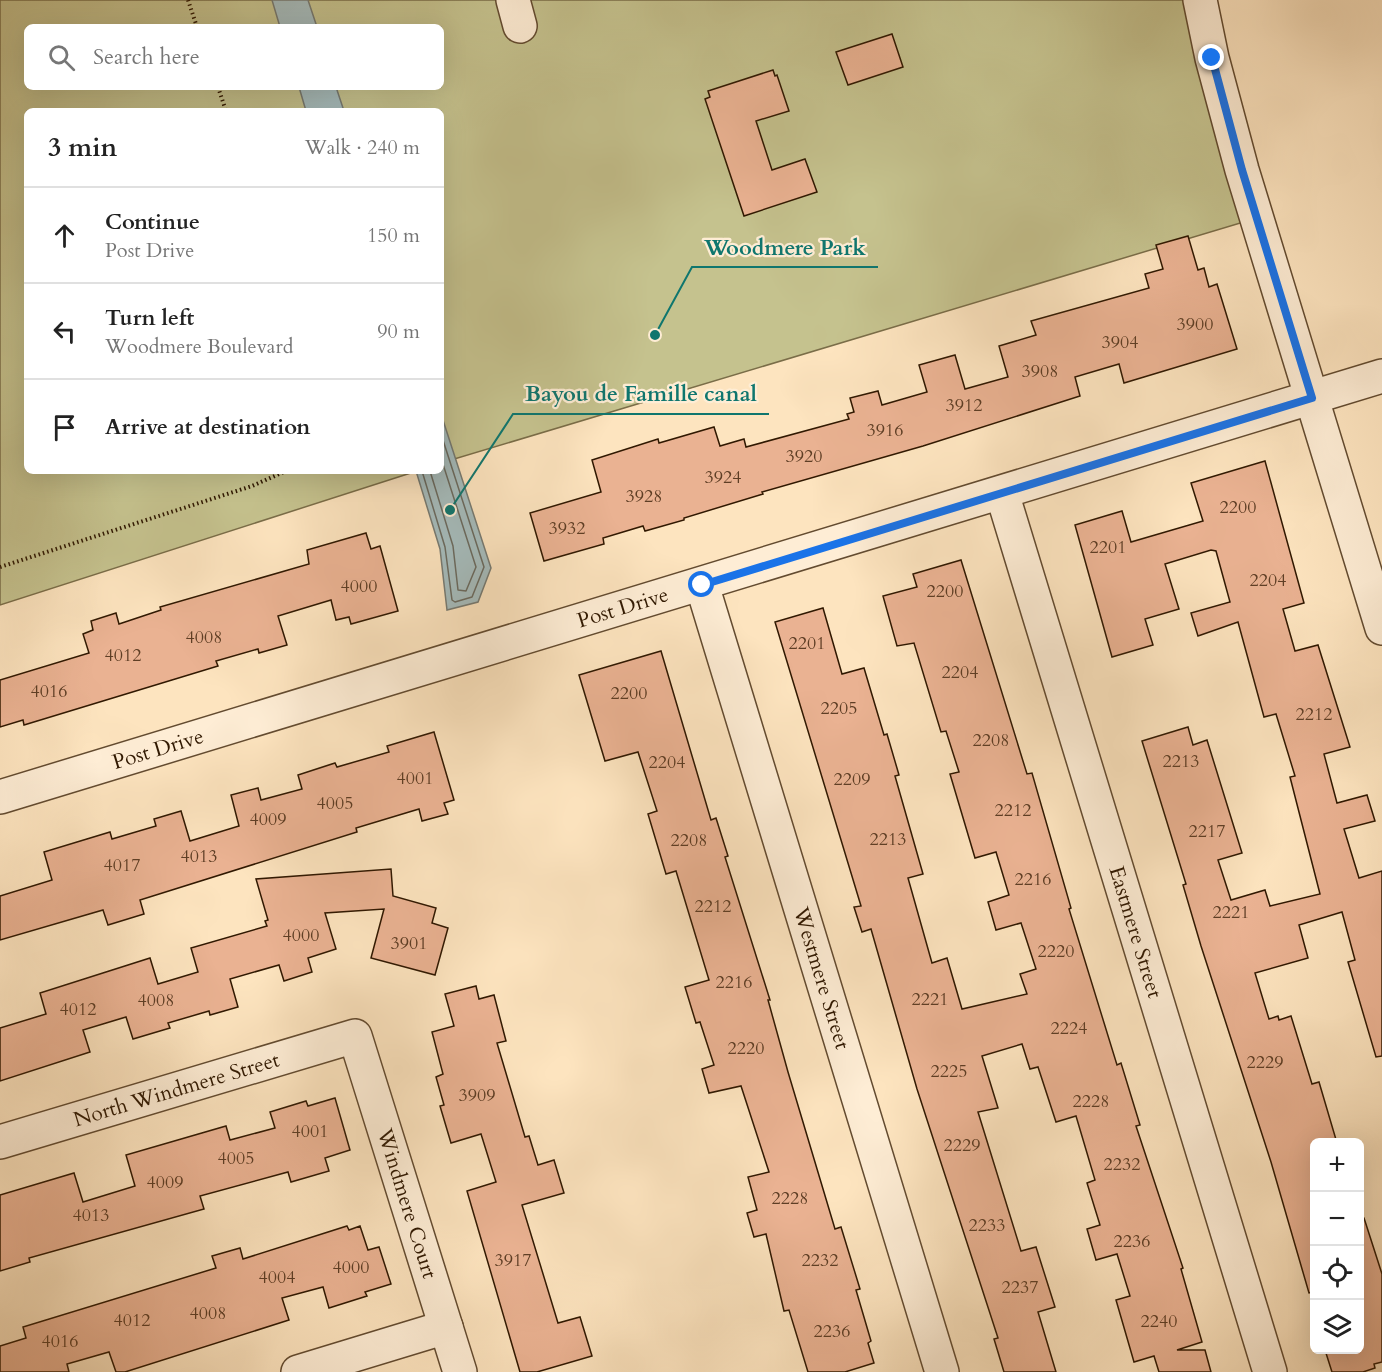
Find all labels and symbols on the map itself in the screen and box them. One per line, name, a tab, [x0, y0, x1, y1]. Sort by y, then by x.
route end	[1198, 44, 1224, 70]
callout: Woodmere Park	[692, 227, 878, 267]
text: Woodmere Park	[703, 233, 866, 263]
house number: 3900	[1177, 312, 1213, 337]
house number: 3904	[1102, 330, 1138, 355]
house number: 3908	[1022, 359, 1058, 384]
callout: Bayou de Famille canal	[513, 374, 769, 414]
text: Bayou de Famille canal	[525, 379, 758, 409]
house number: 3912	[946, 393, 982, 418]
house number: 3916	[867, 418, 903, 443]
house number: 3920	[786, 444, 822, 469]
house number: 3924	[705, 465, 741, 490]
house number: 3928	[626, 484, 662, 509]
house number: 2200	[1220, 495, 1256, 520]
house number: 3932	[549, 516, 585, 541]
house number: 2201	[1090, 535, 1126, 560]
house number: 2204	[1250, 568, 1286, 593]
route start	[688, 571, 714, 597]
house number: 4000	[341, 574, 377, 599]
house number: 2200	[927, 579, 963, 604]
street label: Post Drive	[574, 580, 672, 635]
house number: 4008	[186, 625, 222, 650]
house number: 2201	[789, 631, 825, 656]
house number: 4012	[105, 643, 141, 668]
house number: 2204	[942, 660, 978, 685]
house number: 4016	[31, 679, 67, 704]
house number: 2200	[611, 681, 647, 706]
house number: 2205	[821, 696, 857, 721]
house number: 2212	[1296, 702, 1332, 727]
street label: Post Drive	[109, 721, 207, 776]
house number: 2208	[973, 728, 1009, 753]
house number: 2213	[1163, 749, 1199, 774]
house number: 2204	[649, 750, 685, 775]
house number: 4001	[397, 766, 433, 791]
house number: 2209	[834, 767, 870, 792]
house number: 4005	[317, 791, 353, 816]
house number: 2212	[995, 798, 1031, 823]
house number: 4009	[250, 807, 286, 832]
house number: 2217	[1189, 819, 1225, 844]
house number: 2213	[870, 827, 906, 852]
house number: 2208	[671, 828, 707, 853]
house number: 4013	[181, 844, 217, 869]
house number: 4017	[104, 853, 140, 878]
street label: Eastmere Street	[1102, 863, 1170, 1002]
house number: 2216	[1015, 867, 1051, 892]
house number: 2212	[695, 894, 731, 919]
house number: 2221	[1213, 900, 1249, 925]
street label: Westmere Street	[786, 903, 857, 1053]
house number: 4000	[283, 923, 319, 948]
house number: 3901	[391, 931, 427, 956]
house number: 2220	[1038, 939, 1074, 964]
house number: 2216	[716, 970, 752, 995]
house number: 2221	[912, 987, 948, 1012]
house number: 4008	[138, 988, 174, 1013]
house number: 4012	[60, 997, 96, 1022]
house number: 2224	[1051, 1016, 1087, 1041]
house number: 2220	[728, 1036, 764, 1061]
street label: North Windmere Street	[70, 1045, 283, 1134]
house number: 2229	[1247, 1050, 1283, 1075]
house number: 2225	[931, 1059, 967, 1084]
house number: 3909	[459, 1083, 495, 1108]
house number: 2228	[1073, 1089, 1109, 1114]
house number: 4001	[292, 1119, 328, 1144]
street label: Windmere Court	[370, 1124, 445, 1282]
house number: 2229	[944, 1133, 980, 1158]
house number: 4005	[218, 1146, 254, 1171]
house number: 2232	[1104, 1152, 1140, 1177]
house number: 4009	[147, 1170, 183, 1195]
house number: 2228	[772, 1186, 808, 1211]
house number: 4013	[73, 1203, 109, 1228]
house number: 2233	[969, 1213, 1005, 1238]
house number: 2236	[1114, 1229, 1150, 1254]
house number: 3917	[495, 1248, 531, 1273]
house number: 2232	[802, 1248, 838, 1273]
house number: 4000	[333, 1255, 369, 1280]
house number: 4004	[259, 1265, 295, 1290]
house number: 2237	[1002, 1275, 1038, 1300]
house number: 4008	[190, 1301, 226, 1326]
house number: 4012	[114, 1308, 150, 1333]
house number: 2240	[1141, 1309, 1177, 1334]
house number: 2236	[814, 1319, 850, 1344]
house number: 4016	[42, 1329, 78, 1354]

